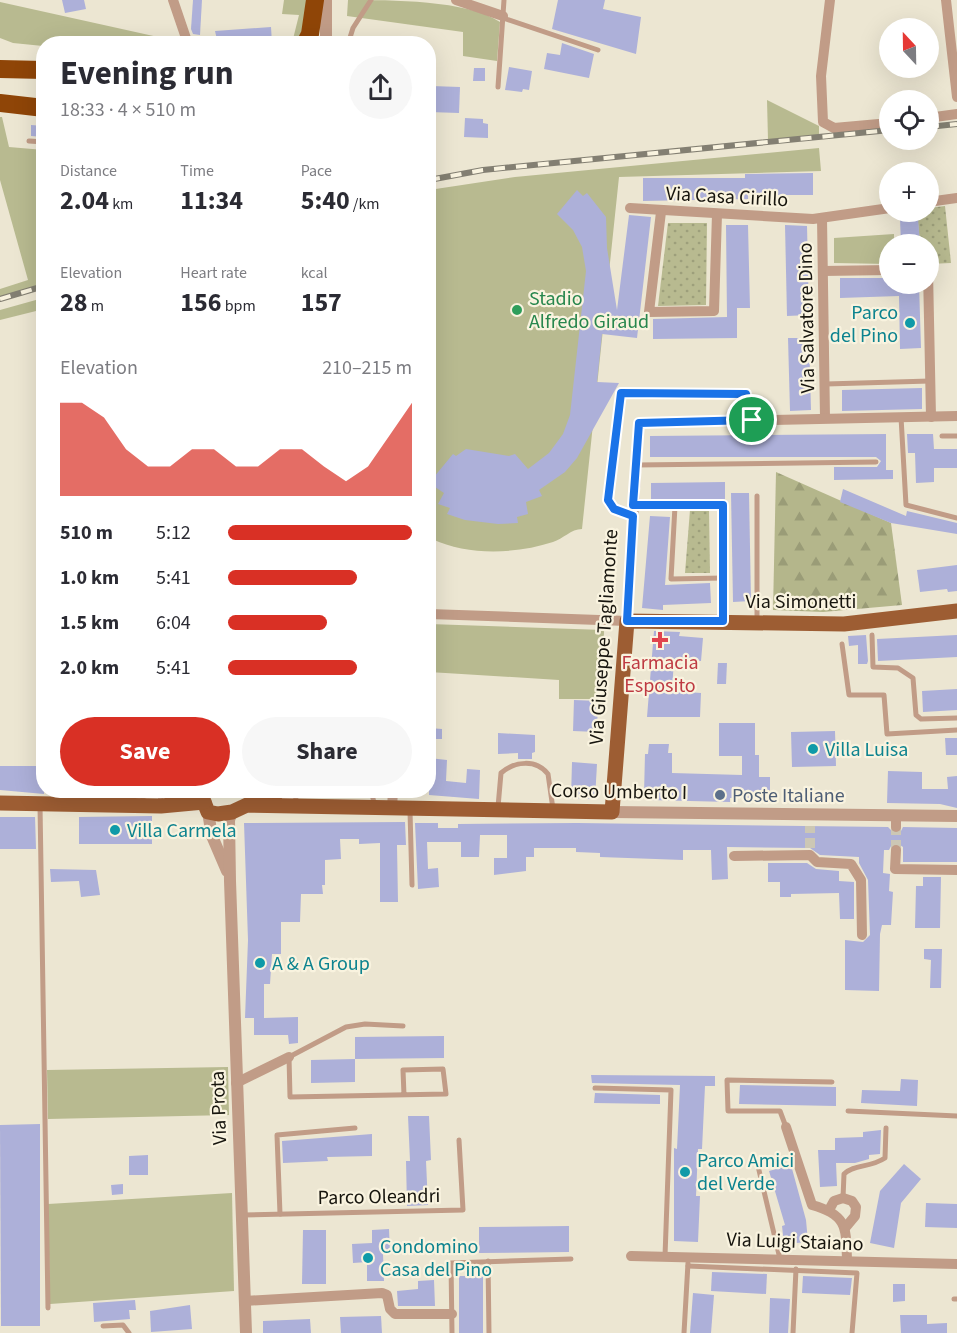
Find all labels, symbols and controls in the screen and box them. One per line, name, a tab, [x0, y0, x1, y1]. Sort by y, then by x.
north arrow	[879, 18, 939, 78]
map controls	[879, 18, 939, 294]
text: Evening run	[60, 50, 234, 97]
button: share	[349, 56, 412, 119]
button: locate	[879, 90, 939, 150]
text: 18:33 · 4 × 510 m	[60, 96, 196, 124]
text: Distance	[60, 160, 117, 182]
text: Time	[180, 160, 214, 182]
text: Pace	[301, 160, 332, 182]
button: +	[879, 162, 939, 222]
street label: Via Casa Cirillo	[665, 180, 789, 214]
text: 2.04	[60, 182, 109, 219]
text: 11:34	[180, 182, 243, 219]
text: 5:40	[301, 182, 350, 219]
text: km	[109, 193, 133, 215]
text: /km	[350, 193, 380, 215]
button: −	[879, 234, 939, 294]
street label: Via Salvatore Dino	[792, 242, 822, 394]
text: Elevation	[60, 262, 122, 284]
text: Heart rate	[180, 262, 247, 284]
text: kcal	[301, 262, 328, 284]
text: 28	[60, 284, 87, 321]
text: 156	[180, 284, 222, 321]
text: 157	[301, 284, 342, 321]
place label: Stadio Alfredo Giraud	[529, 285, 649, 336]
text: m	[87, 295, 104, 317]
text: bpm	[222, 295, 256, 317]
place label: Parco del Pino	[830, 299, 898, 350]
marker: Stadio Alfredo Giraud	[510, 303, 524, 317]
marker: Parco del Pino	[903, 316, 917, 330]
text: Elevation	[60, 354, 138, 382]
text: 210–215 m	[322, 354, 412, 382]
pin	[726, 394, 777, 445]
icon: arrive	[735, 403, 768, 436]
text: 510 m	[60, 519, 113, 547]
text: 5:12	[156, 519, 191, 547]
street label: Via Giuseppe Tagliamonte	[582, 528, 626, 746]
text: 1.0 km	[60, 564, 119, 592]
text: 5:41	[156, 564, 191, 592]
street label: Via Simonetti	[745, 588, 857, 616]
text: 1.5 km	[60, 609, 119, 637]
text: 6:04	[156, 609, 191, 637]
marker: Farmacia Esposito	[653, 633, 667, 647]
place label: Farmacia Esposito	[621, 649, 699, 700]
text: 2.0 km	[60, 654, 119, 682]
text: 5:41	[156, 654, 191, 682]
button: Save	[60, 717, 230, 786]
button: Share	[242, 717, 412, 786]
place label: Villa Luisa	[825, 736, 908, 764]
marker: Villa Luisa	[806, 742, 820, 756]
street label: Corso Umberto I	[551, 777, 687, 807]
place label: Poste Italiane	[732, 782, 845, 810]
marker: Poste Italiane	[713, 788, 727, 802]
place label: Villa Carmela	[127, 817, 237, 845]
marker: Villa Carmela	[108, 823, 122, 837]
place label: A & A Group	[272, 950, 370, 978]
marker: A & A Group	[253, 956, 267, 970]
street label: Via Prota	[204, 1070, 234, 1146]
place label: Parco Amici del Verde	[697, 1147, 794, 1198]
marker: Parco Amici del Verde	[678, 1165, 692, 1179]
street label: Parco Oleandri	[317, 1182, 441, 1212]
street label: Via Luigi Staiano	[726, 1226, 864, 1258]
place label: Condomino Casa del Pino	[380, 1233, 492, 1284]
marker: Condomino Casa del Pino	[361, 1251, 375, 1265]

